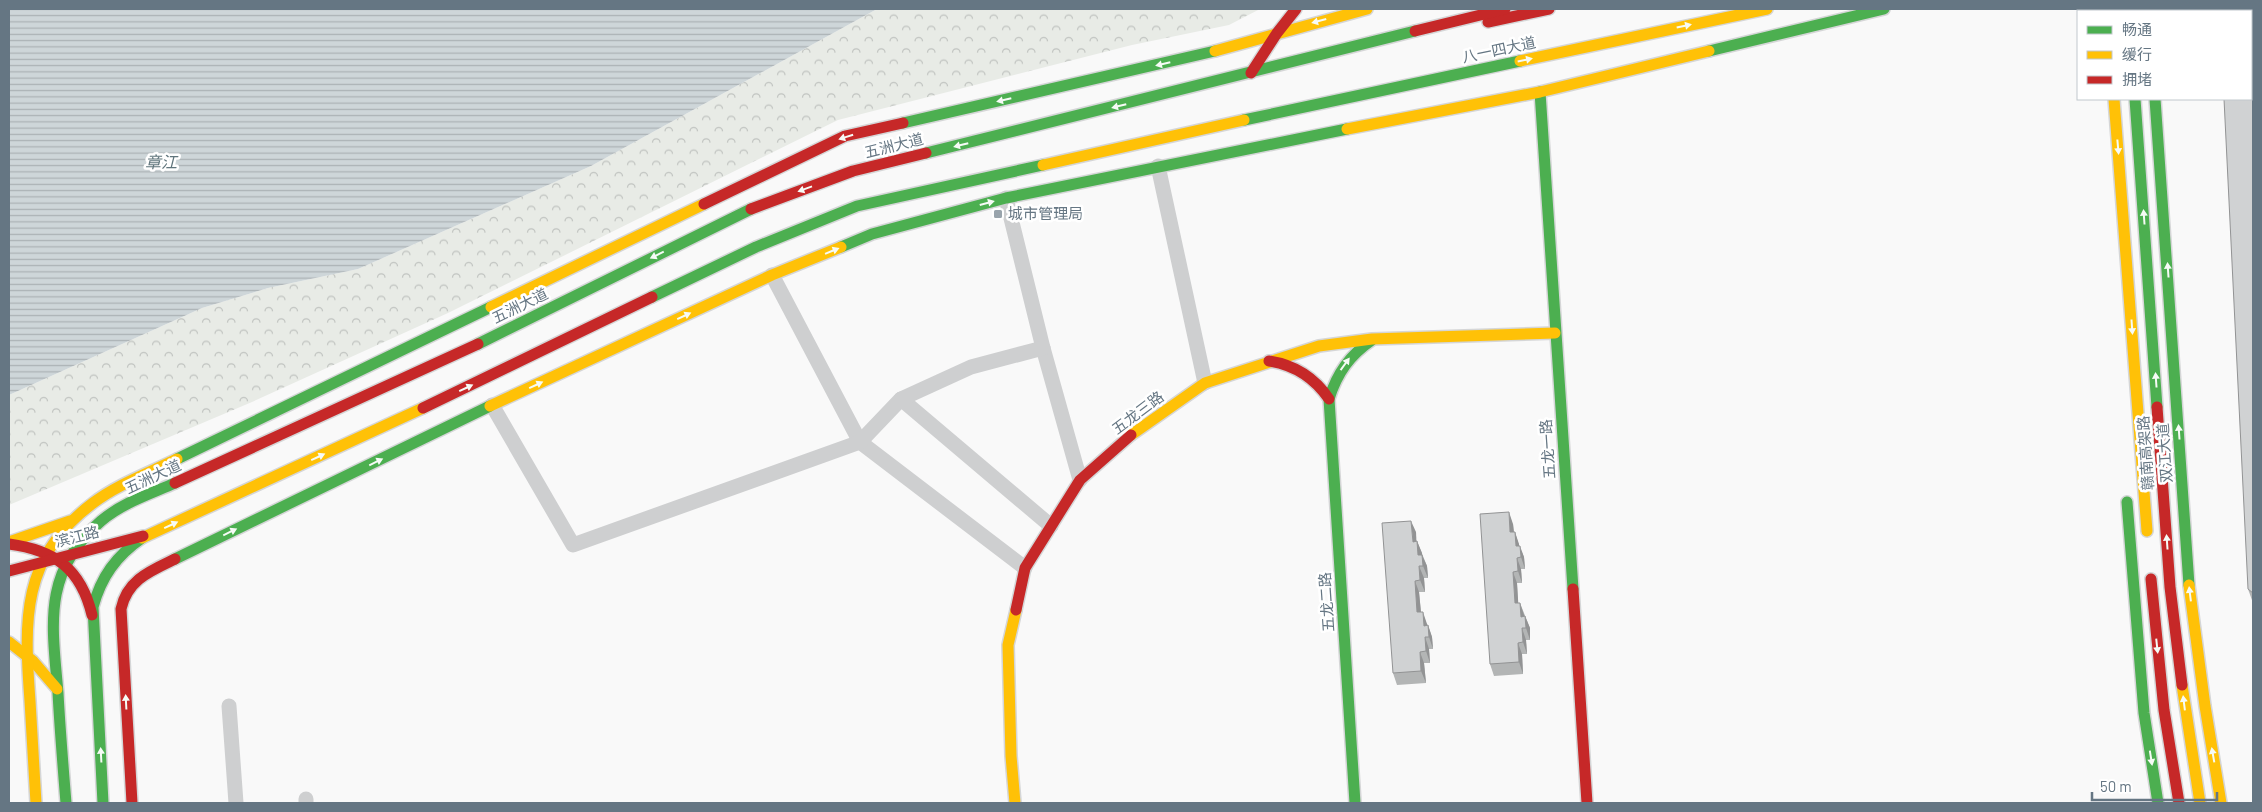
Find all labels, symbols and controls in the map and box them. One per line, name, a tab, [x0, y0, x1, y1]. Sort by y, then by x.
legend	[2077, 10, 2252, 100]
one-way arrow	[1312, 18, 1327, 26]
text: 畅通	[2122, 20, 2152, 38]
one-way arrow	[1677, 22, 1693, 30]
street label: 八一四大道	[1460, 32, 1537, 66]
text: 缓行	[2122, 45, 2152, 63]
one-way arrow	[1518, 56, 1533, 64]
one-way arrow	[1155, 60, 1170, 68]
text: 拥堵	[2122, 70, 2152, 88]
one-way arrow	[997, 96, 1012, 104]
one-way arrow	[1111, 102, 1126, 110]
street label: 五洲大道	[862, 129, 925, 161]
one-way arrow	[838, 133, 853, 141]
one-way arrow	[2114, 140, 2122, 156]
one-way arrow	[953, 141, 968, 149]
water label: 章江	[145, 152, 179, 171]
one-way arrow	[797, 185, 812, 193]
one-way arrow	[980, 199, 995, 207]
place label: 城市管理局	[1008, 204, 1083, 222]
marker: 城市管理局	[992, 208, 1004, 220]
one-way arrow	[2140, 209, 2148, 225]
one-way arrow	[825, 246, 839, 254]
one-way arrow	[649, 251, 664, 259]
one-way arrow	[2163, 262, 2171, 278]
street label: 五洲大道	[489, 284, 550, 326]
one-way arrow	[677, 312, 691, 320]
one-way arrow	[2129, 319, 2137, 335]
one-way arrow	[1340, 357, 1350, 371]
one-way arrow	[2151, 371, 2159, 387]
one-way arrow	[529, 381, 543, 389]
one-way arrow	[459, 384, 473, 392]
street label: 五龙三路	[1108, 387, 1167, 437]
street label: 赣南高架路	[2133, 415, 2157, 491]
street label: 五龙一路	[1536, 419, 1558, 480]
street label: 双江大道	[2153, 423, 2175, 484]
one-way arrow	[2174, 424, 2182, 440]
one-way arrow	[311, 452, 325, 460]
street label: 五洲大道	[122, 455, 184, 497]
one-way arrow	[369, 457, 383, 465]
one-way arrow	[164, 521, 178, 529]
street label: 滨江路	[53, 522, 101, 550]
one-way arrow	[223, 528, 237, 536]
one-way arrow	[2163, 533, 2171, 549]
street label: 五龙二路	[1315, 572, 1337, 633]
one-way arrow	[2186, 586, 2194, 602]
one-way arrow	[2153, 638, 2161, 654]
one-way arrow	[122, 694, 130, 710]
one-way arrow	[2180, 695, 2188, 711]
one-way arrow	[96, 746, 104, 762]
one-way arrow	[2208, 747, 2216, 763]
one-way arrow	[2148, 750, 2156, 766]
scale bar	[2092, 770, 2217, 802]
text: 50 m	[2100, 777, 2132, 795]

